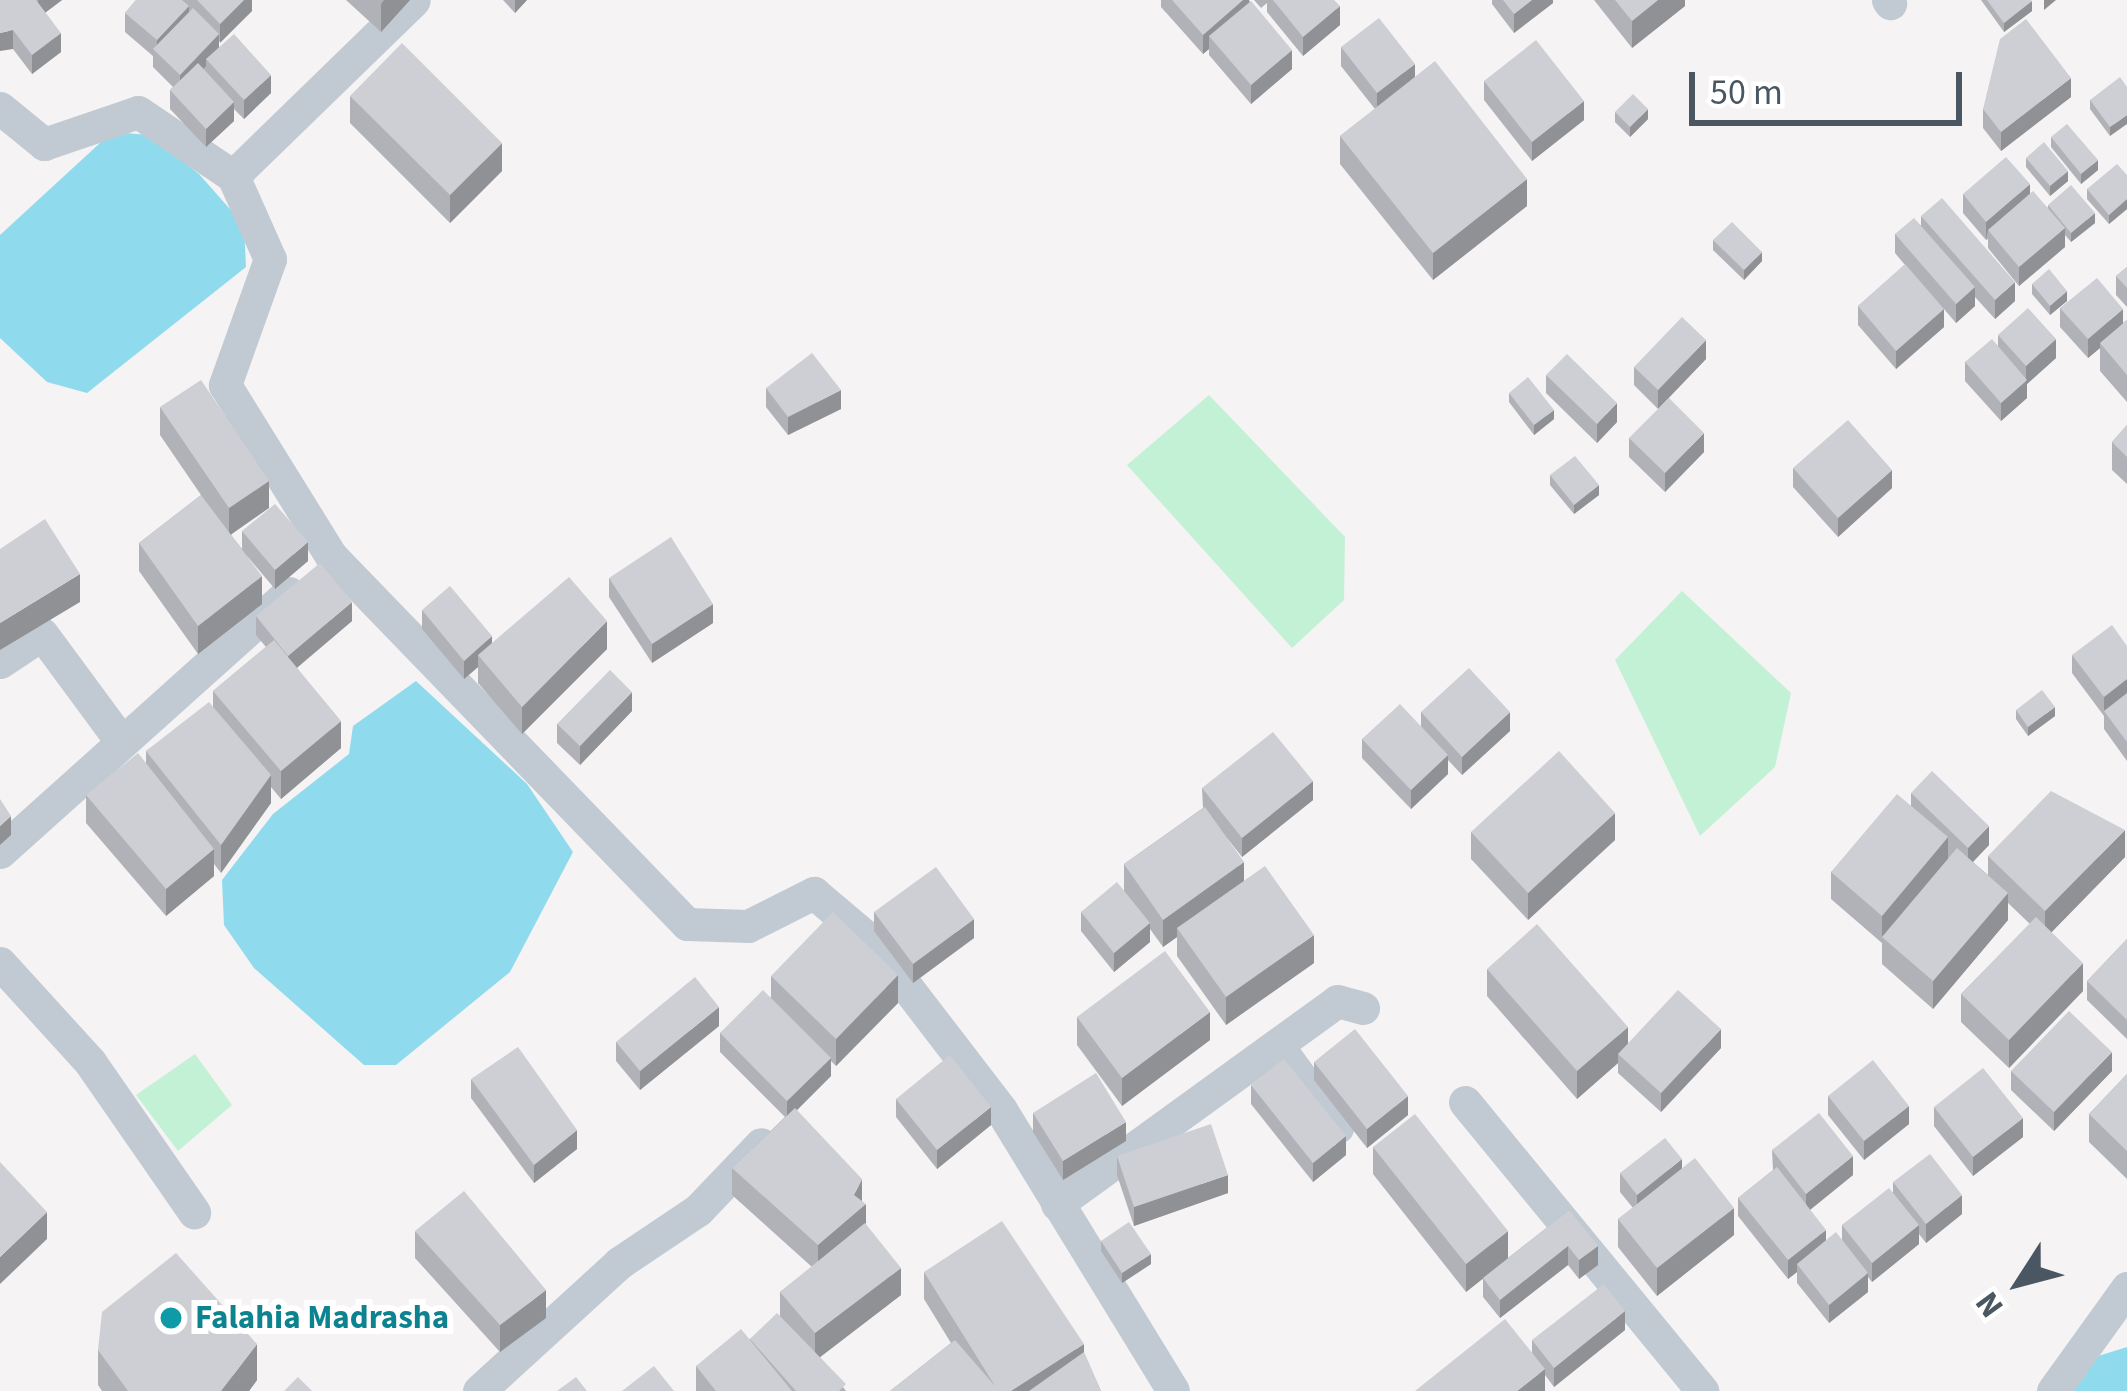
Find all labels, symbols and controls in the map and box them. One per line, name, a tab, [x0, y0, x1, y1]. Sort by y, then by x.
scale bar	[1695, 48, 1968, 122]
text: 50 m	[1710, 67, 1783, 118]
north arrow	[1959, 1223, 2079, 1343]
text: N	[1964, 1282, 2015, 1327]
place label: Falahia Madrasha	[195, 1298, 449, 1338]
marker: Falahia Madrasha	[158, 1305, 184, 1331]

